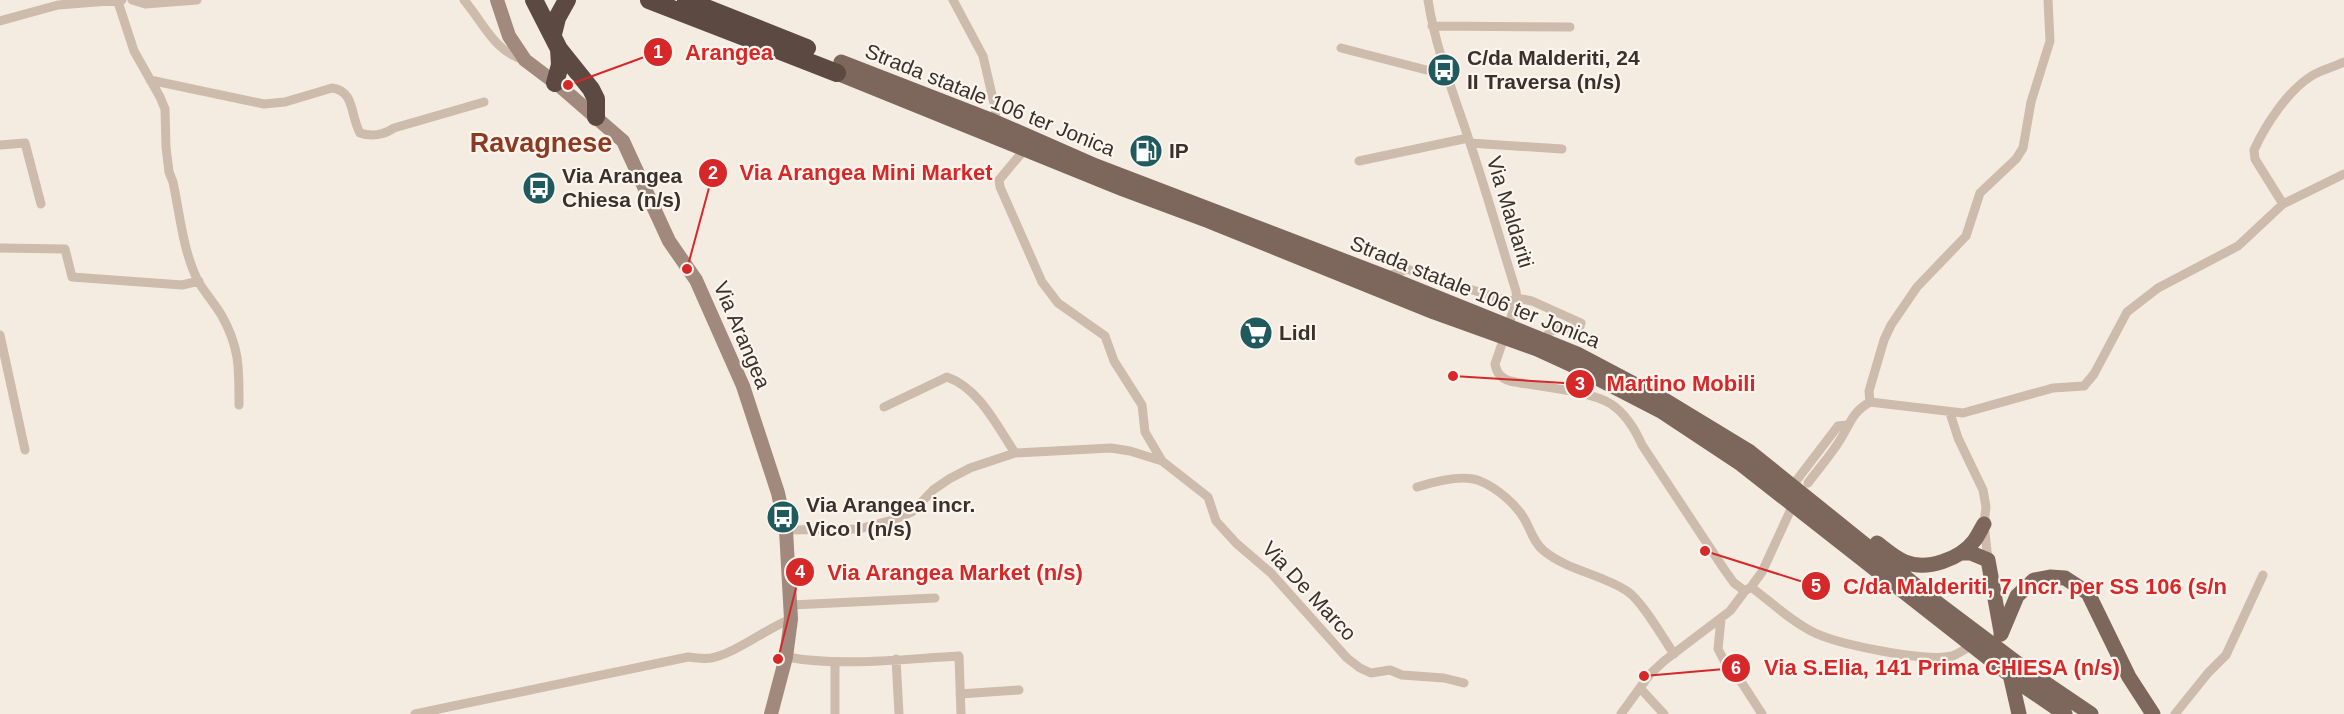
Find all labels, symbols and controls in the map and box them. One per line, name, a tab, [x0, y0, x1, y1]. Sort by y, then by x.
callout: Arangea	[643, 32, 785, 72]
street label: Strada statale 106 ter Jonica	[862, 39, 1119, 160]
text: Arangea	[685, 40, 774, 65]
text: 1	[653, 42, 663, 62]
place label: C/da Malderiti, 24 II Traversa (n/s)	[1467, 46, 1640, 93]
bus stop icon: C/da Malderiti, 24 II Traversa (n/s)	[1426, 52, 1462, 88]
district label: Ravagnese	[470, 128, 612, 158]
fuel station icon: IP	[1128, 133, 1164, 169]
place label: IP	[1169, 139, 1189, 162]
callout: Via Arangea Mini Market	[698, 153, 1005, 193]
street label: Via Maldariti	[1483, 153, 1538, 270]
text: Via Arangea Mini Market	[739, 160, 993, 185]
text: 2	[708, 163, 718, 183]
place label: Via Arangea Chiesa (n/s)	[562, 164, 683, 211]
bus stop icon: Via Arangea Chiesa (n/s)	[521, 170, 557, 206]
street label: Strada statale 106 ter Jonica	[1347, 231, 1604, 352]
street label: Via Arangea	[710, 278, 775, 392]
supermarket icon: Lidl	[1238, 315, 1274, 351]
place label: Lidl	[1279, 321, 1316, 344]
callout: Martino Mobili	[1565, 364, 1768, 404]
text: Martino Mobili	[1606, 371, 1756, 396]
text: 3	[1575, 374, 1585, 394]
place label: Via Arangea incr. Vico I (n/s)	[806, 493, 975, 540]
bus stop icon: Via Arangea incr. Vico I (n/s)	[765, 499, 801, 535]
street label: Via De Marco	[1258, 536, 1361, 645]
callout: Via Arangea Market (n/s)	[785, 552, 1095, 592]
text: Via Arangea Market (n/s)	[827, 560, 1083, 585]
text: 4	[795, 562, 805, 582]
callout: C/da Malderiti, 7 Incr. per SS 106 (s/n	[1801, 566, 2239, 606]
text: C/da Malderiti, 7 Incr. per SS 106 (s/n	[1843, 574, 2227, 599]
text: 5	[1811, 576, 1821, 596]
callout: Via S.Elia, 141 Prima CHIESA (n/s)	[1721, 648, 2132, 688]
text: Via S.Elia, 141 Prima CHIESA (n/s)	[1764, 655, 2120, 680]
text: 6	[1731, 658, 1741, 678]

